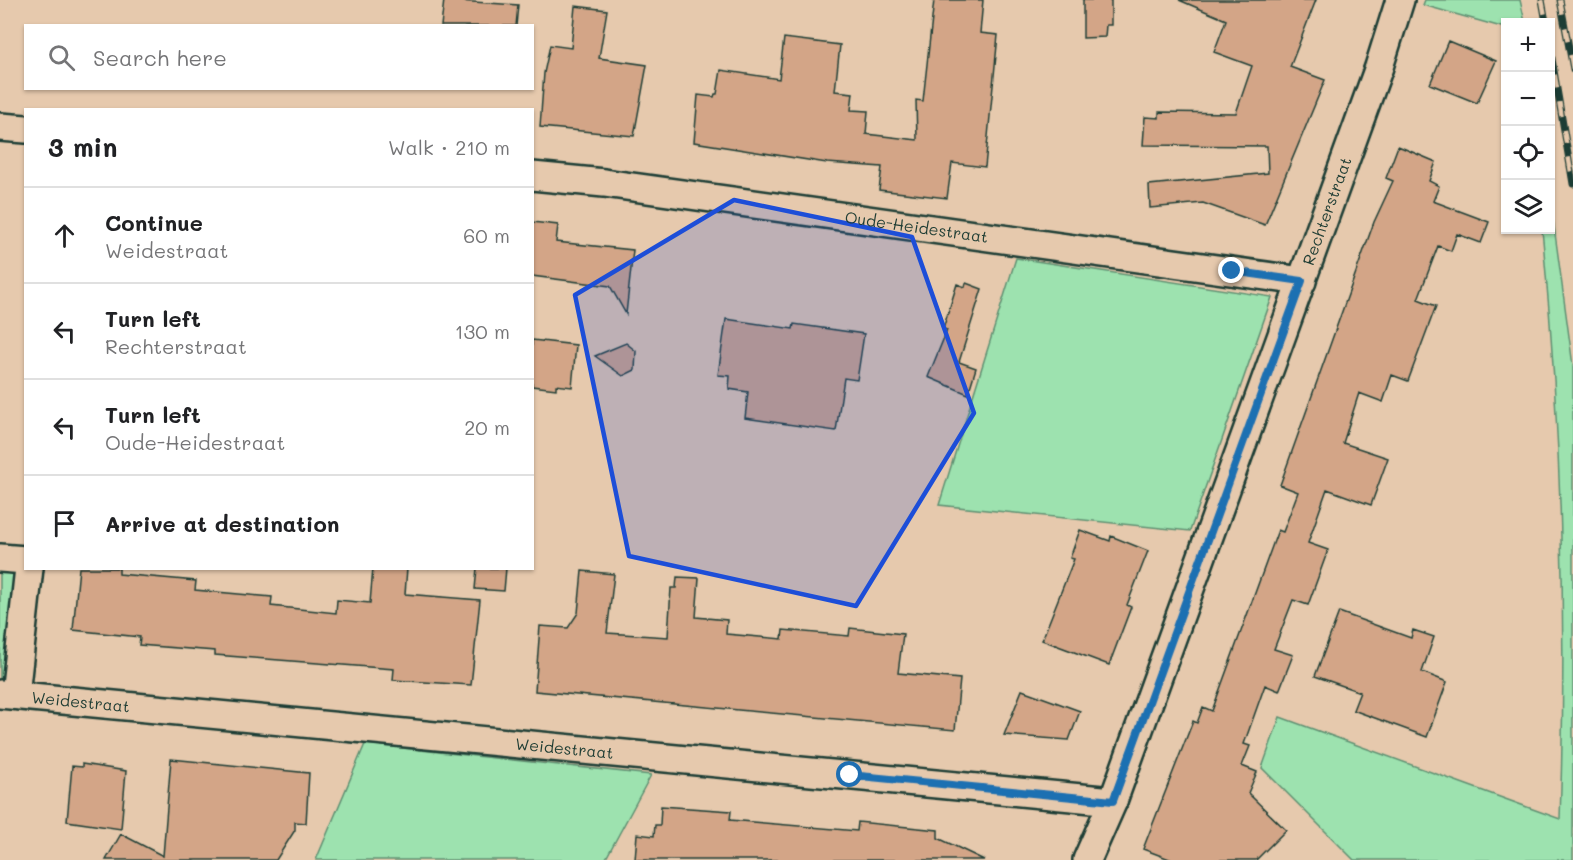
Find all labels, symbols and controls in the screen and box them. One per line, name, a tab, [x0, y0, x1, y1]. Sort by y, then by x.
map controls	[1501, 18, 1555, 234]
button: +	[1501, 18, 1555, 72]
search box	[24, 24, 534, 90]
icon: search	[45, 41, 78, 74]
text: Search here	[93, 43, 227, 72]
button: −	[1501, 72, 1555, 126]
button: locate	[1501, 126, 1555, 180]
text: 3 min	[48, 130, 117, 164]
text: Walk · 210 m	[388, 134, 510, 160]
street label: Rechterstraat	[1297, 154, 1356, 268]
button: layers	[1501, 180, 1555, 234]
street label: Oude-Heidestraat	[844, 206, 990, 247]
text: Continue	[105, 208, 203, 237]
icon: ahead	[48, 219, 81, 252]
text: 60 m	[463, 222, 510, 248]
text: Weidestraat	[105, 237, 228, 263]
route end	[1218, 257, 1244, 283]
text: Turn left	[105, 304, 201, 333]
icon: left	[48, 315, 81, 348]
text: 130 m	[455, 318, 510, 344]
text: Rechterstraat	[105, 333, 247, 359]
text: Turn left	[105, 400, 201, 429]
icon: left	[48, 411, 81, 444]
text: 20 m	[464, 414, 510, 440]
text: Oude-Heidestraat	[105, 429, 285, 455]
icon: arrive	[48, 507, 81, 540]
text: Arrive at destination	[105, 509, 340, 538]
street label: Weidestraat	[30, 686, 131, 716]
street label: Weidestraat	[514, 733, 615, 763]
route start	[836, 761, 862, 787]

